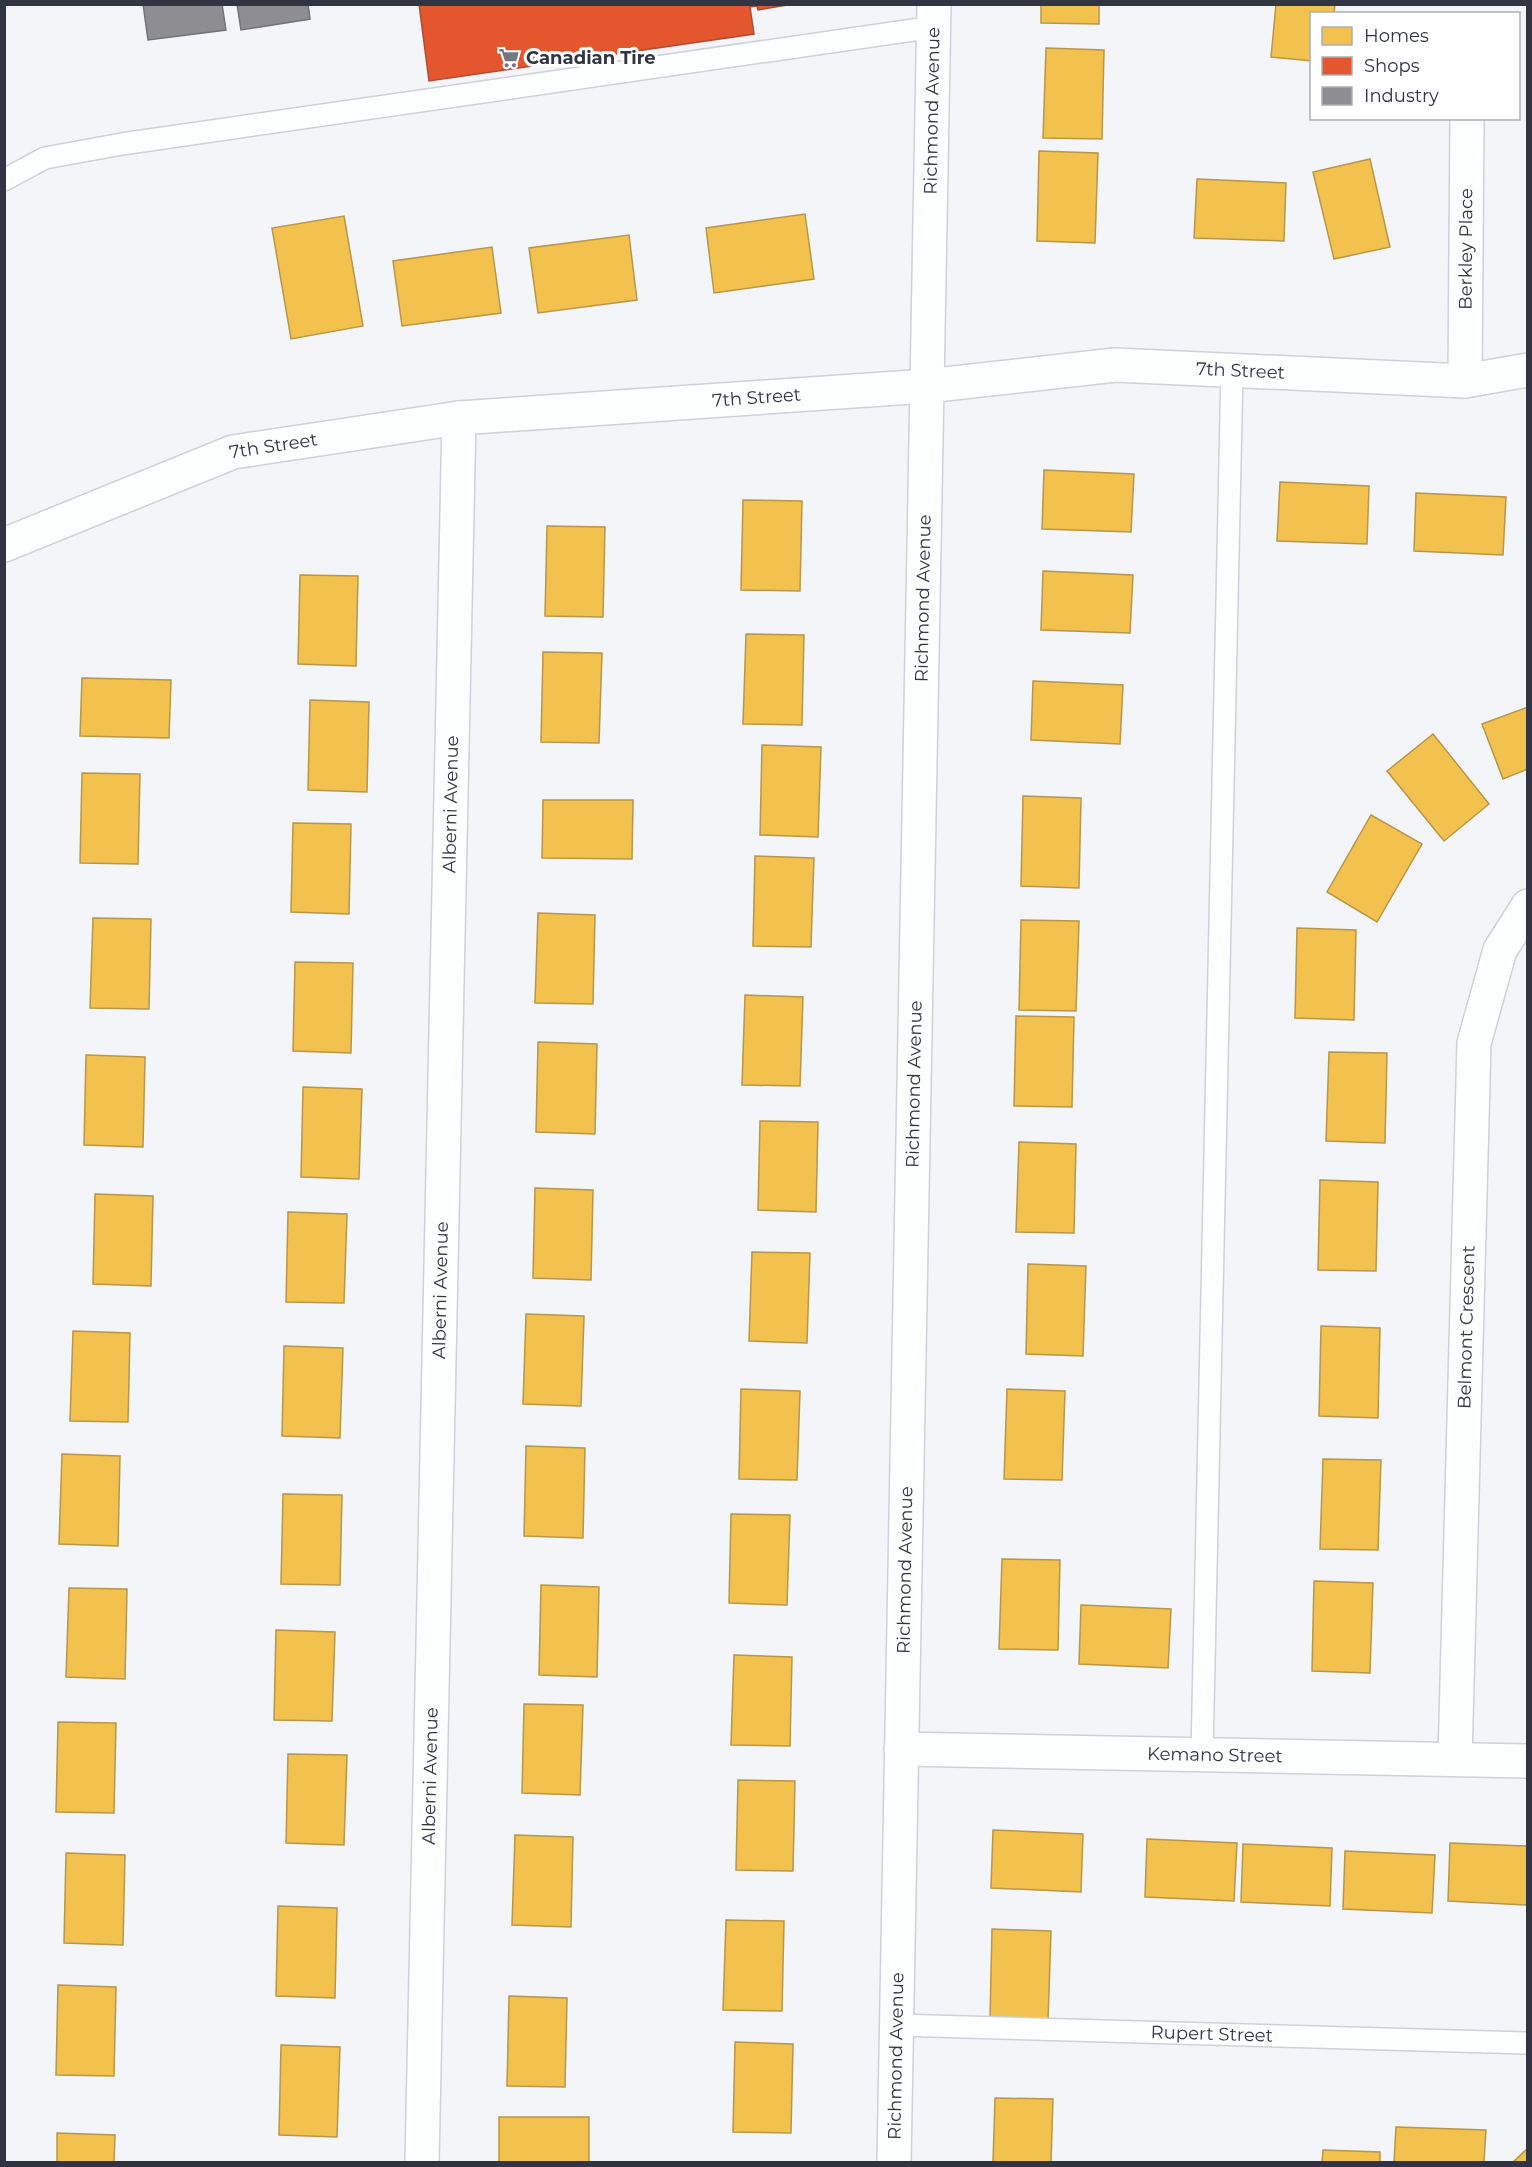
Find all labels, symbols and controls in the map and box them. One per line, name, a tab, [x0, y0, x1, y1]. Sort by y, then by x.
legend	[1310, 12, 1520, 120]
text: Homes	[1364, 25, 1429, 47]
street label: Richmond Avenue	[920, 27, 945, 195]
supermarket icon: Canadian Tire	[497, 46, 521, 70]
place label: Canadian Tire	[526, 47, 656, 69]
text: Shops	[1364, 55, 1420, 77]
text: Industry	[1364, 85, 1439, 107]
street label: Berkley Place	[1455, 188, 1477, 310]
street label: 7th Street	[1195, 358, 1285, 384]
street label: 7th Street	[711, 384, 802, 412]
street label: 7th Street	[228, 428, 319, 463]
street label: Richmond Avenue	[911, 514, 936, 682]
street label: Alberni Avenue	[438, 735, 463, 873]
street label: Richmond Avenue	[901, 1000, 927, 1168]
street label: Alberni Avenue	[428, 1221, 453, 1359]
street label: Belmont Crescent	[1453, 1245, 1480, 1409]
street label: Richmond Avenue	[892, 1486, 918, 1654]
street label: Alberni Avenue	[418, 1707, 443, 1845]
street label: Kemano Street	[1147, 1743, 1283, 1767]
street label: Richmond Avenue	[883, 1972, 909, 2140]
street label: Rupert Street	[1150, 2021, 1273, 2047]

